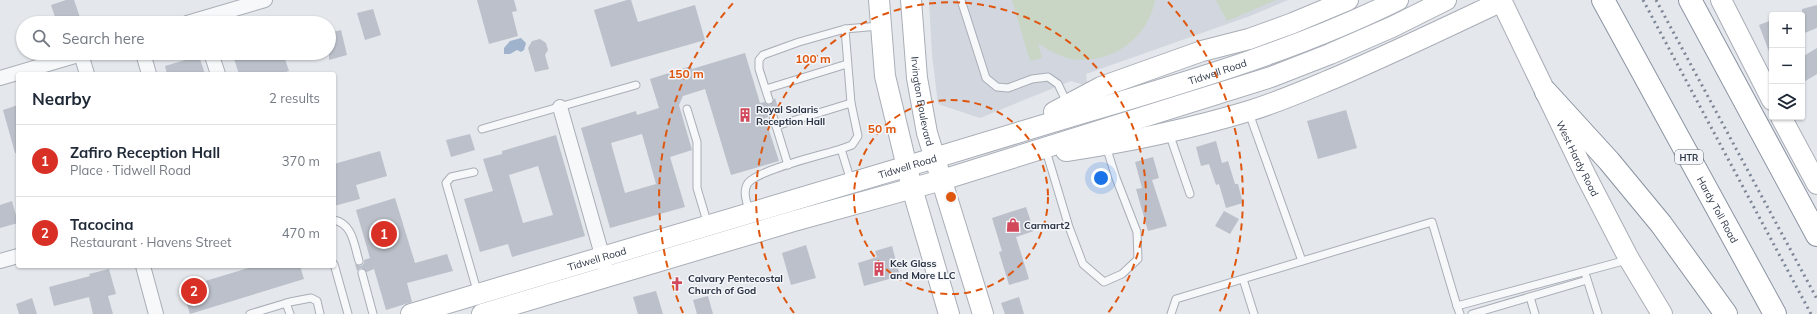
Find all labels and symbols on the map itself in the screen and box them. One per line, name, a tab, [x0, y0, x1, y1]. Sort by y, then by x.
text: 100 m	[795, 51, 831, 66]
street label: Irvington Boulevard	[909, 56, 937, 148]
street label: Tidwell Road	[1187, 56, 1248, 87]
text: 150 m	[668, 66, 704, 81]
place label: Royal Solaris Reception Hall	[756, 103, 825, 128]
building icon: Royal Solaris Reception Hall	[737, 107, 753, 123]
street label: West Hardy Road	[1554, 118, 1602, 198]
text: 50 m	[868, 121, 896, 136]
road number: HTR	[1675, 150, 1703, 164]
street label: Tidwell Road	[877, 151, 938, 181]
your location	[1091, 168, 1111, 188]
street label: Hardy Toll Road	[1694, 174, 1741, 245]
centre of rings	[944, 190, 958, 204]
shop icon: Carmart2	[1005, 217, 1021, 233]
pin: 1	[371, 219, 397, 249]
place label: Carmart2	[1024, 219, 1070, 232]
street label: Tidwell Road	[566, 244, 628, 273]
place label: Kek Glass and More LLC	[890, 257, 956, 282]
building icon: Kek Glass and More LLC	[871, 261, 887, 277]
place label: Calvary Pentecostal Church of God	[688, 272, 783, 297]
pin: 2	[181, 276, 207, 306]
church icon: Calvary Pentecostal Church of God	[669, 276, 685, 292]

